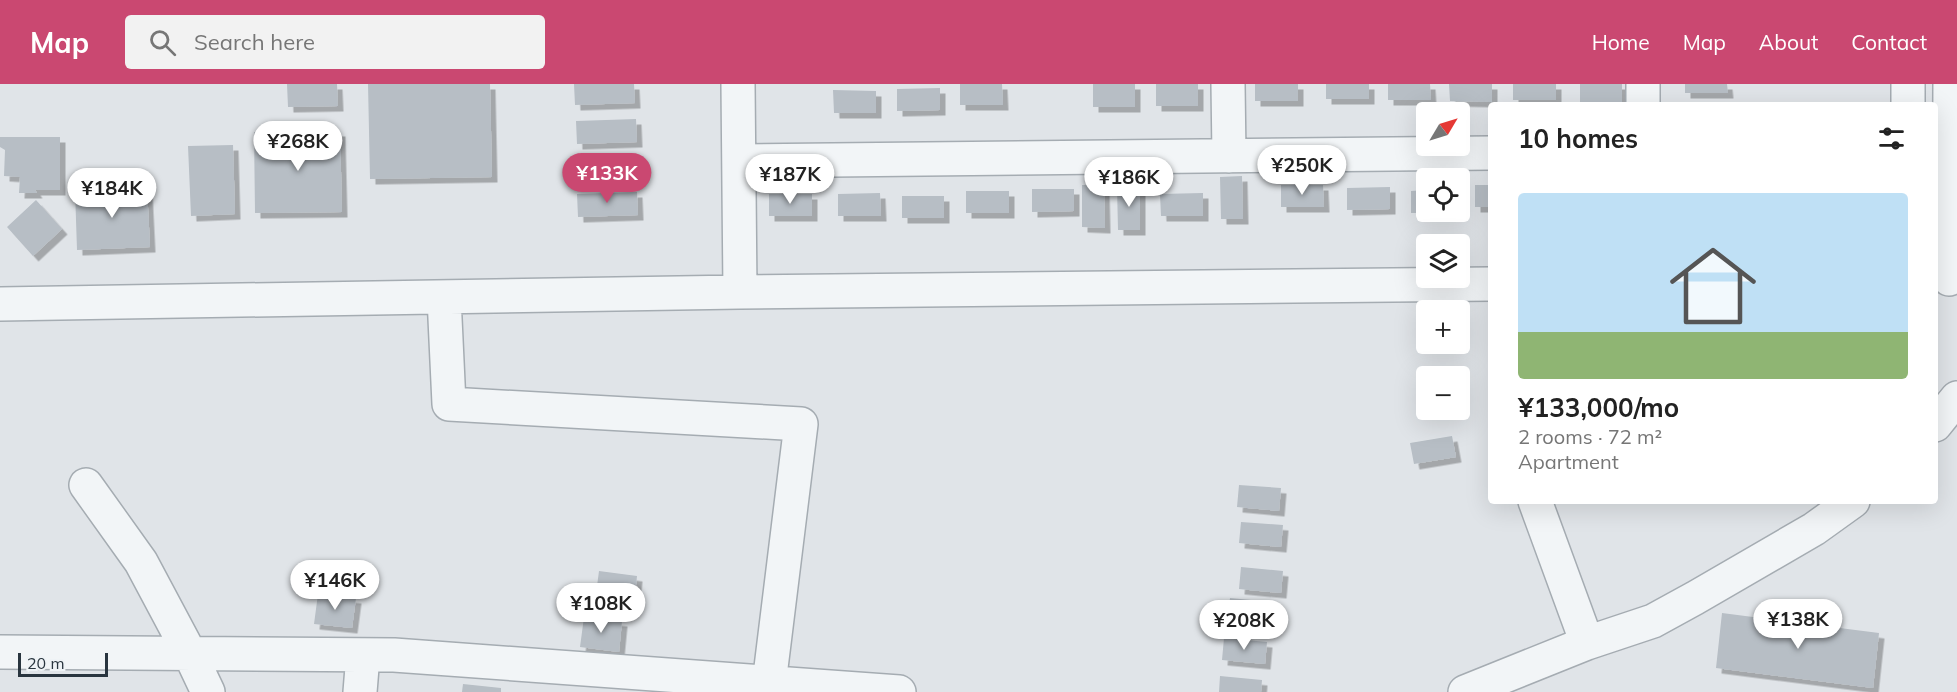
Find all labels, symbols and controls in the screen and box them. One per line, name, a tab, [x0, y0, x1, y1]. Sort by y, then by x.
search box	[125, 15, 545, 69]
text: Map	[30, 25, 89, 60]
icon: search	[146, 26, 179, 59]
text: Search here	[194, 28, 315, 56]
text: Home	[1592, 29, 1650, 55]
text: Map	[1683, 29, 1726, 55]
text: About	[1759, 29, 1818, 55]
text: Contact	[1851, 29, 1927, 55]
north arrow	[1416, 102, 1470, 156]
map controls	[1416, 102, 1470, 420]
pin: ¥268K	[256, 121, 340, 172]
text: 10 homes	[1518, 122, 1638, 155]
icon: filters	[1875, 122, 1908, 155]
text: ¥268K	[267, 128, 329, 153]
pin: ¥250K	[1260, 145, 1344, 196]
text: ¥250K	[1271, 152, 1333, 177]
pin: ¥133K	[565, 153, 649, 204]
pin: ¥187K	[748, 154, 832, 205]
pin: ¥186K	[1087, 157, 1171, 208]
text: ¥133K	[576, 160, 638, 185]
text: ¥187K	[759, 161, 821, 186]
text: ¥186K	[1098, 164, 1160, 189]
pin: ¥184K	[70, 168, 154, 219]
button: locate	[1416, 168, 1470, 222]
text: ¥184K	[81, 175, 143, 200]
icon: home	[1659, 232, 1767, 340]
button: layers	[1416, 234, 1470, 288]
button: +	[1416, 300, 1470, 354]
button: −	[1416, 366, 1470, 420]
text: ¥133,000/mo	[1518, 391, 1679, 424]
text: 2 rooms · 72 m²	[1518, 424, 1662, 449]
text: Apartment	[1518, 449, 1619, 474]
pin: ¥146K	[293, 560, 377, 611]
text: ¥146K	[304, 567, 366, 592]
pin: ¥108K	[559, 583, 643, 634]
text: ¥108K	[570, 590, 632, 615]
pin: ¥138K	[1756, 599, 1840, 650]
pin: ¥208K	[1202, 600, 1286, 651]
text: ¥138K	[1767, 606, 1829, 631]
text: ¥208K	[1213, 607, 1275, 632]
scale bar	[18, 650, 108, 678]
text: 20 m	[27, 653, 64, 673]

